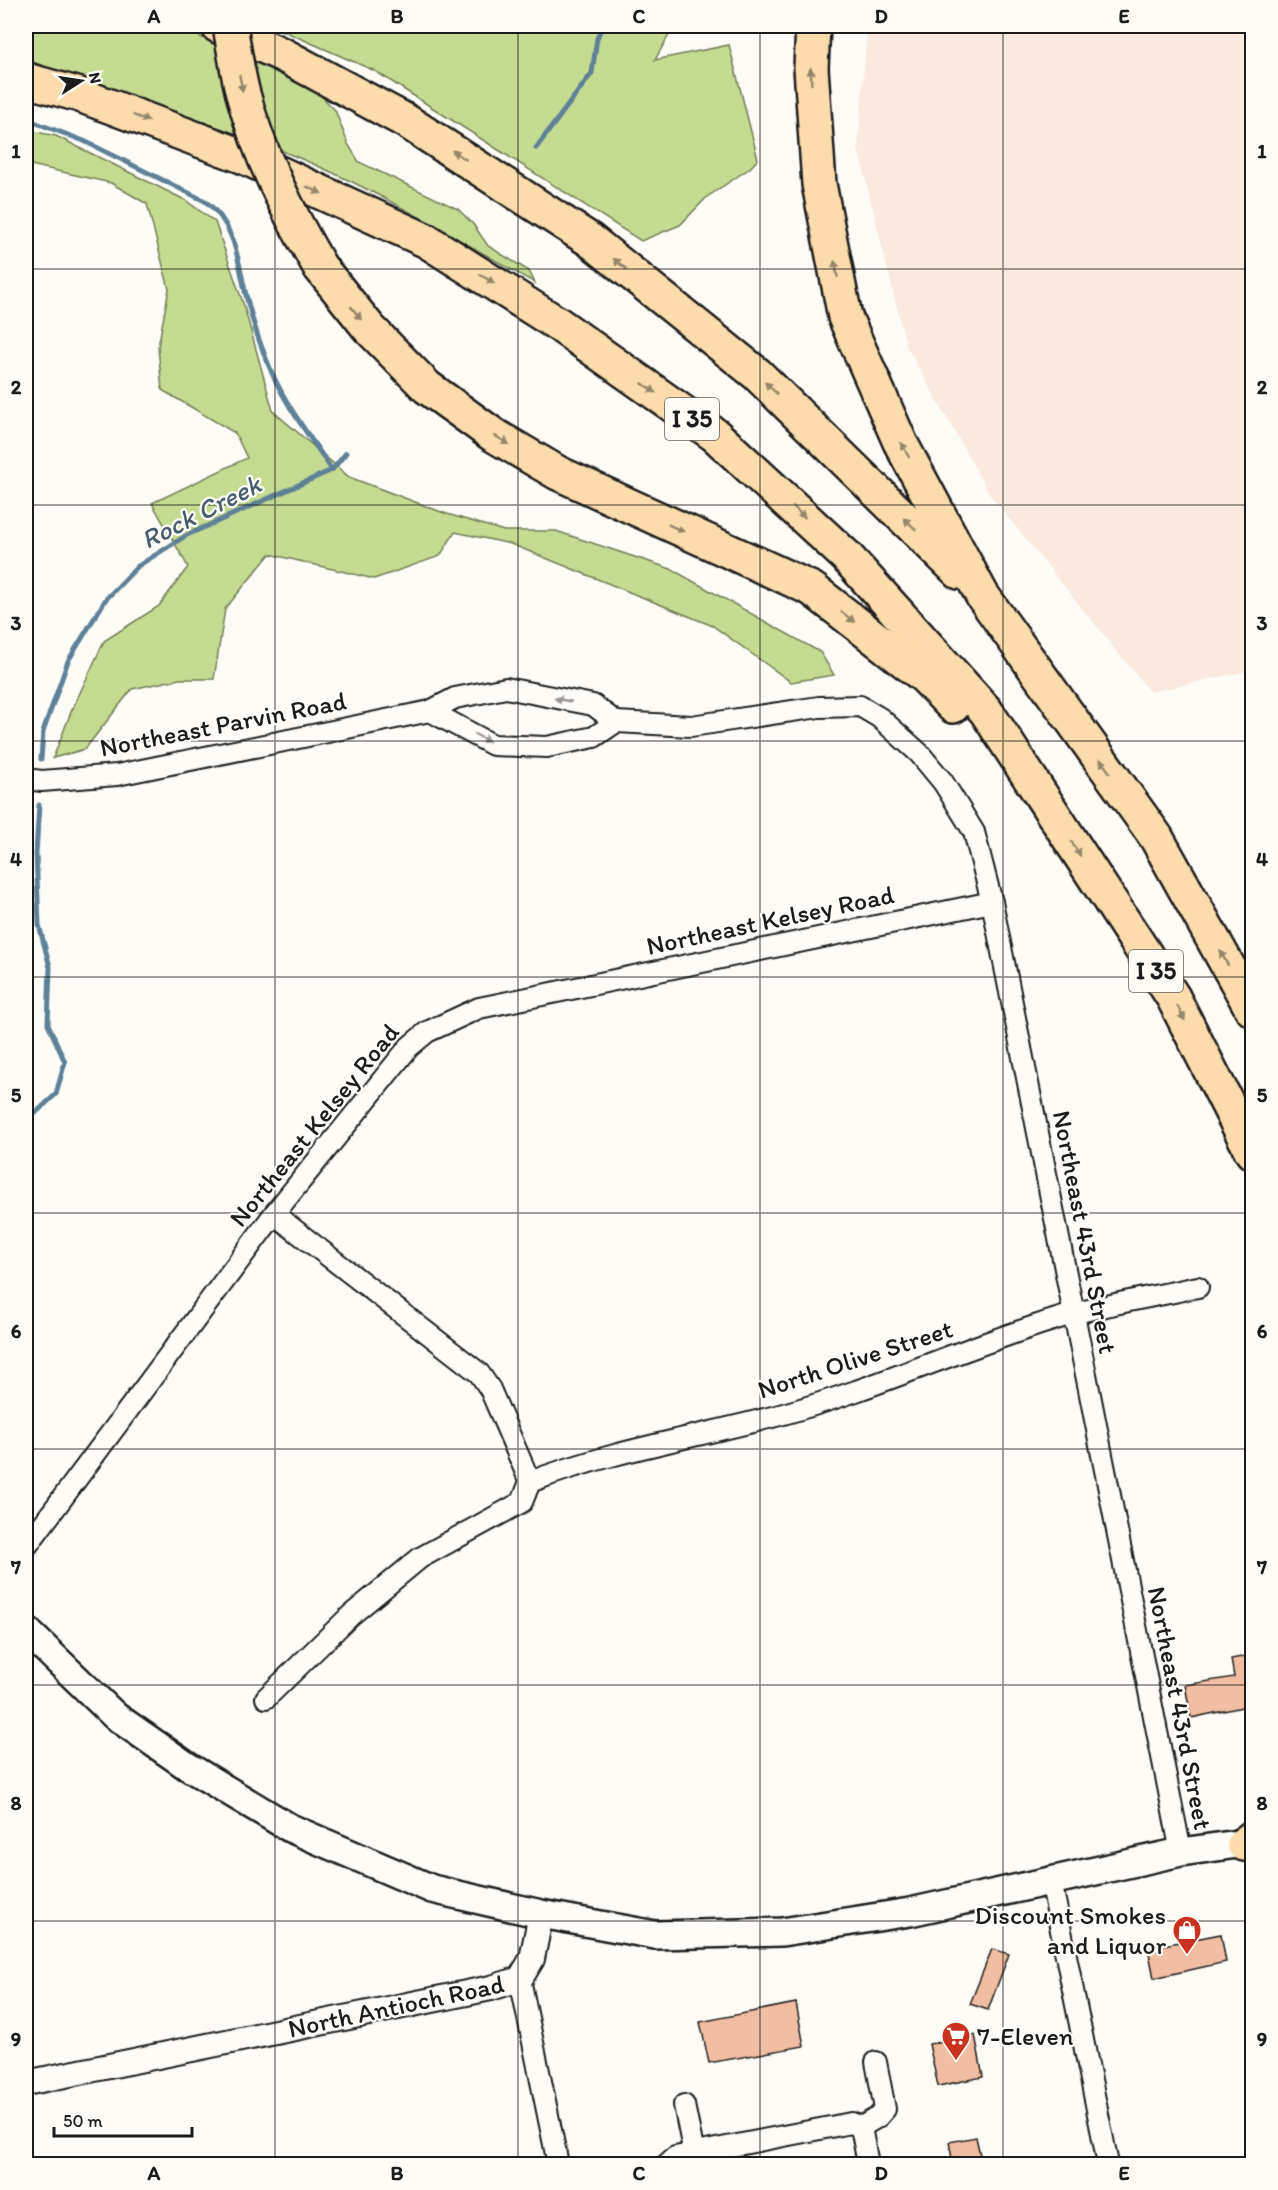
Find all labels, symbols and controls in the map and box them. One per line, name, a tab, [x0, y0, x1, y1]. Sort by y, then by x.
text: A	[147, 4, 161, 28]
text: B	[391, 4, 404, 28]
text: C	[633, 4, 646, 28]
text: D	[874, 4, 888, 28]
text: E	[1118, 4, 1130, 28]
north arrow	[51, 51, 111, 111]
one-way arrow	[807, 67, 816, 86]
text: N	[85, 71, 106, 85]
one-way arrow	[237, 74, 246, 93]
one-way arrow	[132, 113, 150, 123]
text: 1	[11, 139, 21, 163]
text: 1	[1257, 139, 1267, 163]
one-way arrow	[450, 150, 467, 161]
one-way arrow	[306, 185, 323, 194]
one-way arrow	[612, 258, 628, 271]
one-way arrow	[831, 260, 840, 279]
one-way arrow	[479, 274, 495, 285]
one-way arrow	[350, 305, 362, 320]
text: 2	[11, 375, 22, 399]
text: 2	[1257, 375, 1268, 399]
one-way arrow	[764, 381, 778, 395]
one-way arrow	[640, 382, 656, 394]
road number: I 35	[665, 398, 719, 440]
one-way arrow	[494, 435, 510, 446]
one-way arrow	[900, 442, 910, 459]
water label: Rock Creek	[135, 466, 268, 556]
one-way arrow	[791, 505, 806, 519]
one-way arrow	[904, 518, 918, 532]
one-way arrow	[668, 523, 686, 533]
text: 3	[11, 611, 22, 635]
one-way arrow	[841, 611, 856, 623]
text: 3	[1257, 611, 1268, 635]
street label: Northeast Parvin Road	[97, 684, 349, 764]
one-way arrow	[554, 694, 573, 704]
one-way arrow	[473, 733, 490, 743]
one-way arrow	[1099, 759, 1111, 775]
one-way arrow	[1070, 841, 1081, 857]
text: 4	[10, 847, 22, 871]
text: 4	[1256, 847, 1268, 871]
street label: Northeast Kelsey Road	[643, 878, 897, 962]
one-way arrow	[1219, 949, 1229, 966]
road number: I 35	[1129, 950, 1183, 992]
one-way arrow	[1176, 1005, 1186, 1022]
street label: Northeast Kelsey Road	[222, 1017, 406, 1233]
text: 5	[11, 1083, 22, 1107]
text: 5	[1257, 1083, 1268, 1107]
street label: Northeast 43rd Street	[1046, 1108, 1124, 1357]
street label: North Olive Street	[753, 1312, 957, 1406]
text: 6	[11, 1319, 22, 1343]
text: 6	[1257, 1319, 1268, 1343]
text: 7	[10, 1555, 21, 1579]
text: 7	[1256, 1555, 1267, 1579]
street label: Northeast 43rd Street	[1141, 1584, 1219, 1833]
text: 8	[11, 1791, 22, 1815]
text: 8	[1257, 1791, 1268, 1815]
place label: Discount Smokes and Liquor	[974, 1899, 1167, 1961]
shop icon: Discount Smokes and Liquor	[1171, 1914, 1203, 1956]
street label: North Antioch Road	[285, 1967, 507, 2045]
supermarket icon: 7-Eleven	[940, 2020, 972, 2062]
place label: 7-Eleven	[977, 2020, 1074, 2052]
text: 9	[11, 2027, 21, 2051]
text: 9	[1257, 2027, 1267, 2051]
scale bar	[54, 2100, 192, 2138]
text: 50 m	[63, 2110, 103, 2132]
text: A	[147, 2161, 161, 2185]
text: B	[391, 2161, 404, 2185]
text: C	[633, 2161, 646, 2185]
text: D	[874, 2161, 888, 2185]
text: E	[1118, 2161, 1130, 2185]

